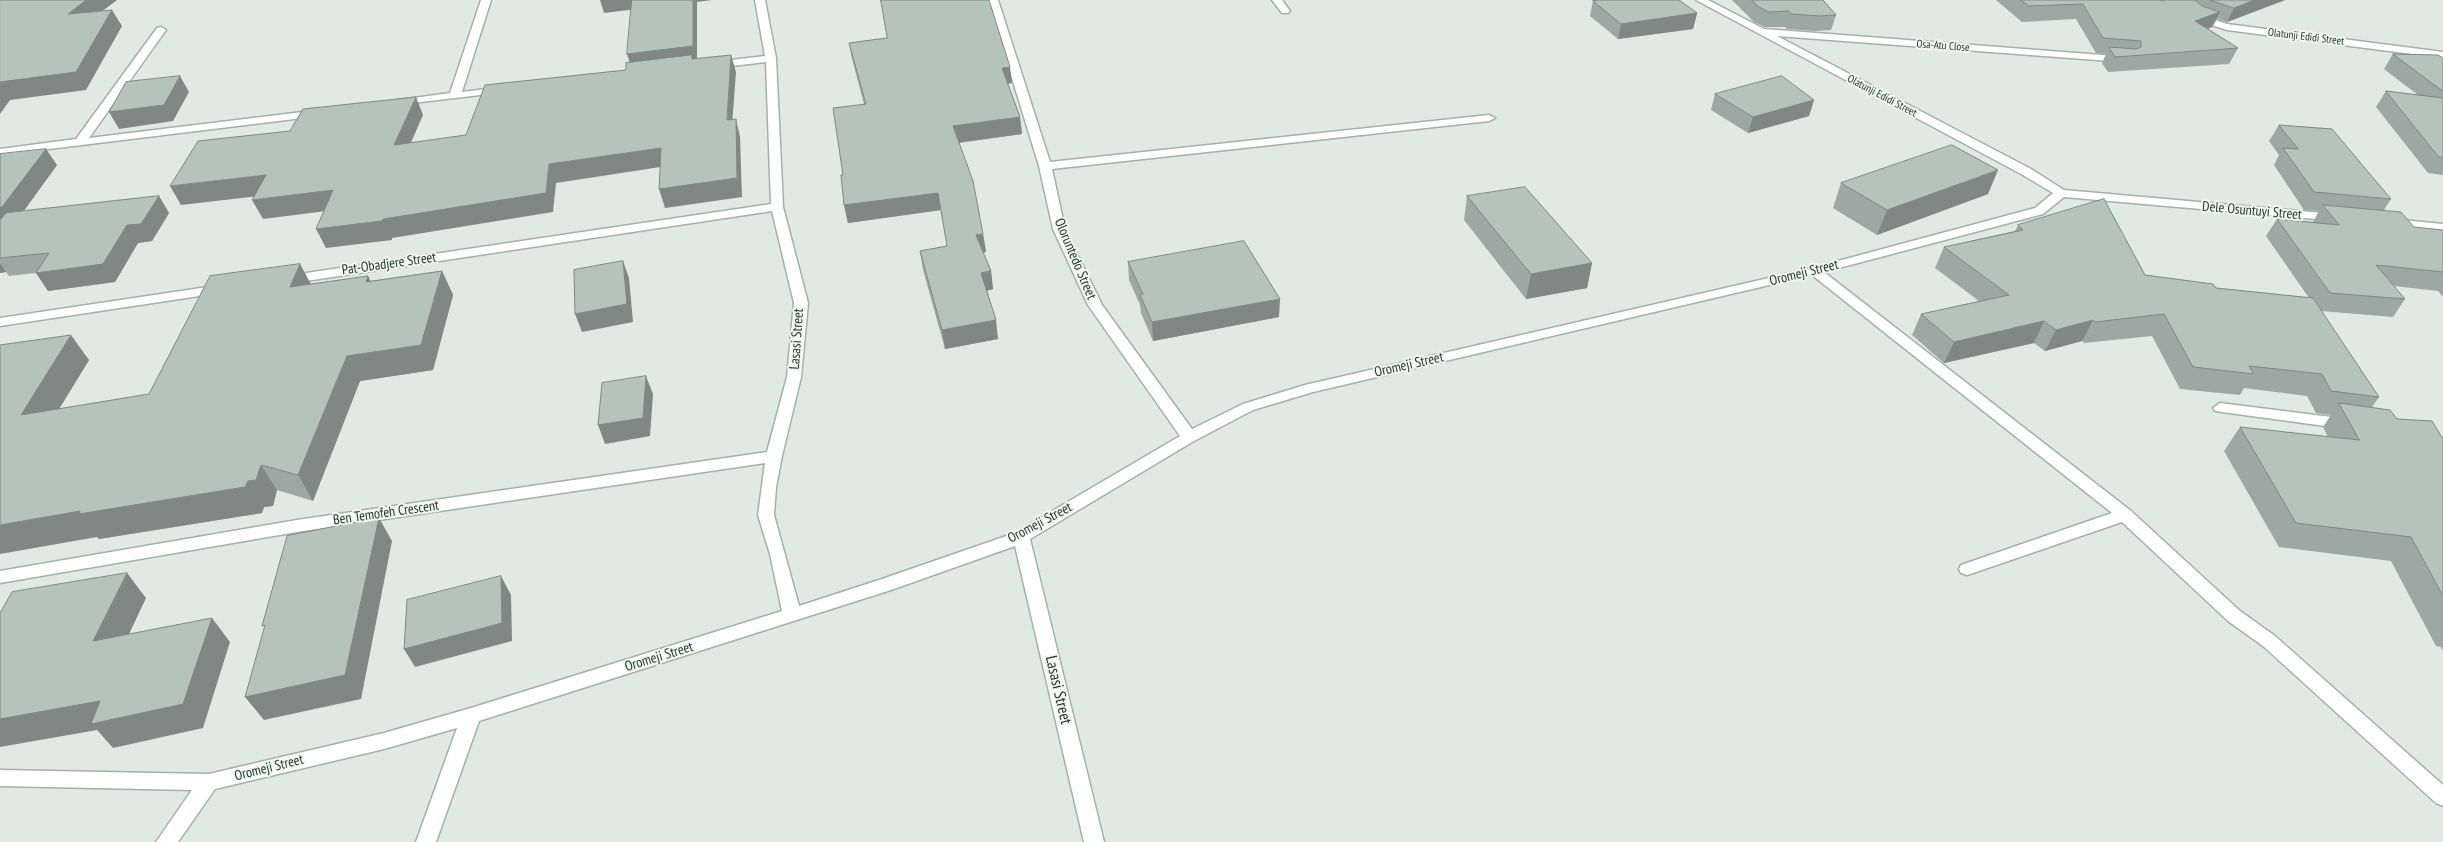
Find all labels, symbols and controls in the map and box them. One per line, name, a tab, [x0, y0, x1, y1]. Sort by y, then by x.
street label: Olatunji Edidi Street	[2267, 26, 2345, 48]
street label: Osa-Atu Close	[1916, 38, 1970, 54]
street label: Olatunji Edidi Street	[1845, 72, 1919, 120]
street label: Dele Osuntuyi Street	[2201, 198, 2303, 224]
street label: Oloruntedo Street	[1050, 216, 1100, 302]
street label: Pat-Obadjere Street	[341, 249, 437, 279]
street label: Oromeji Street	[1768, 256, 1840, 290]
street label: Lasasi Street	[786, 308, 808, 370]
street label: Oromeji Street	[1373, 349, 1445, 381]
street label: Ben Temofeh Crescent	[332, 497, 440, 529]
street label: Oromeji Street	[1005, 499, 1075, 547]
street label: Oromeji Street	[623, 639, 695, 675]
street label: Lasasi Street	[1041, 654, 1075, 726]
street label: Oromeji Street	[233, 751, 305, 785]

